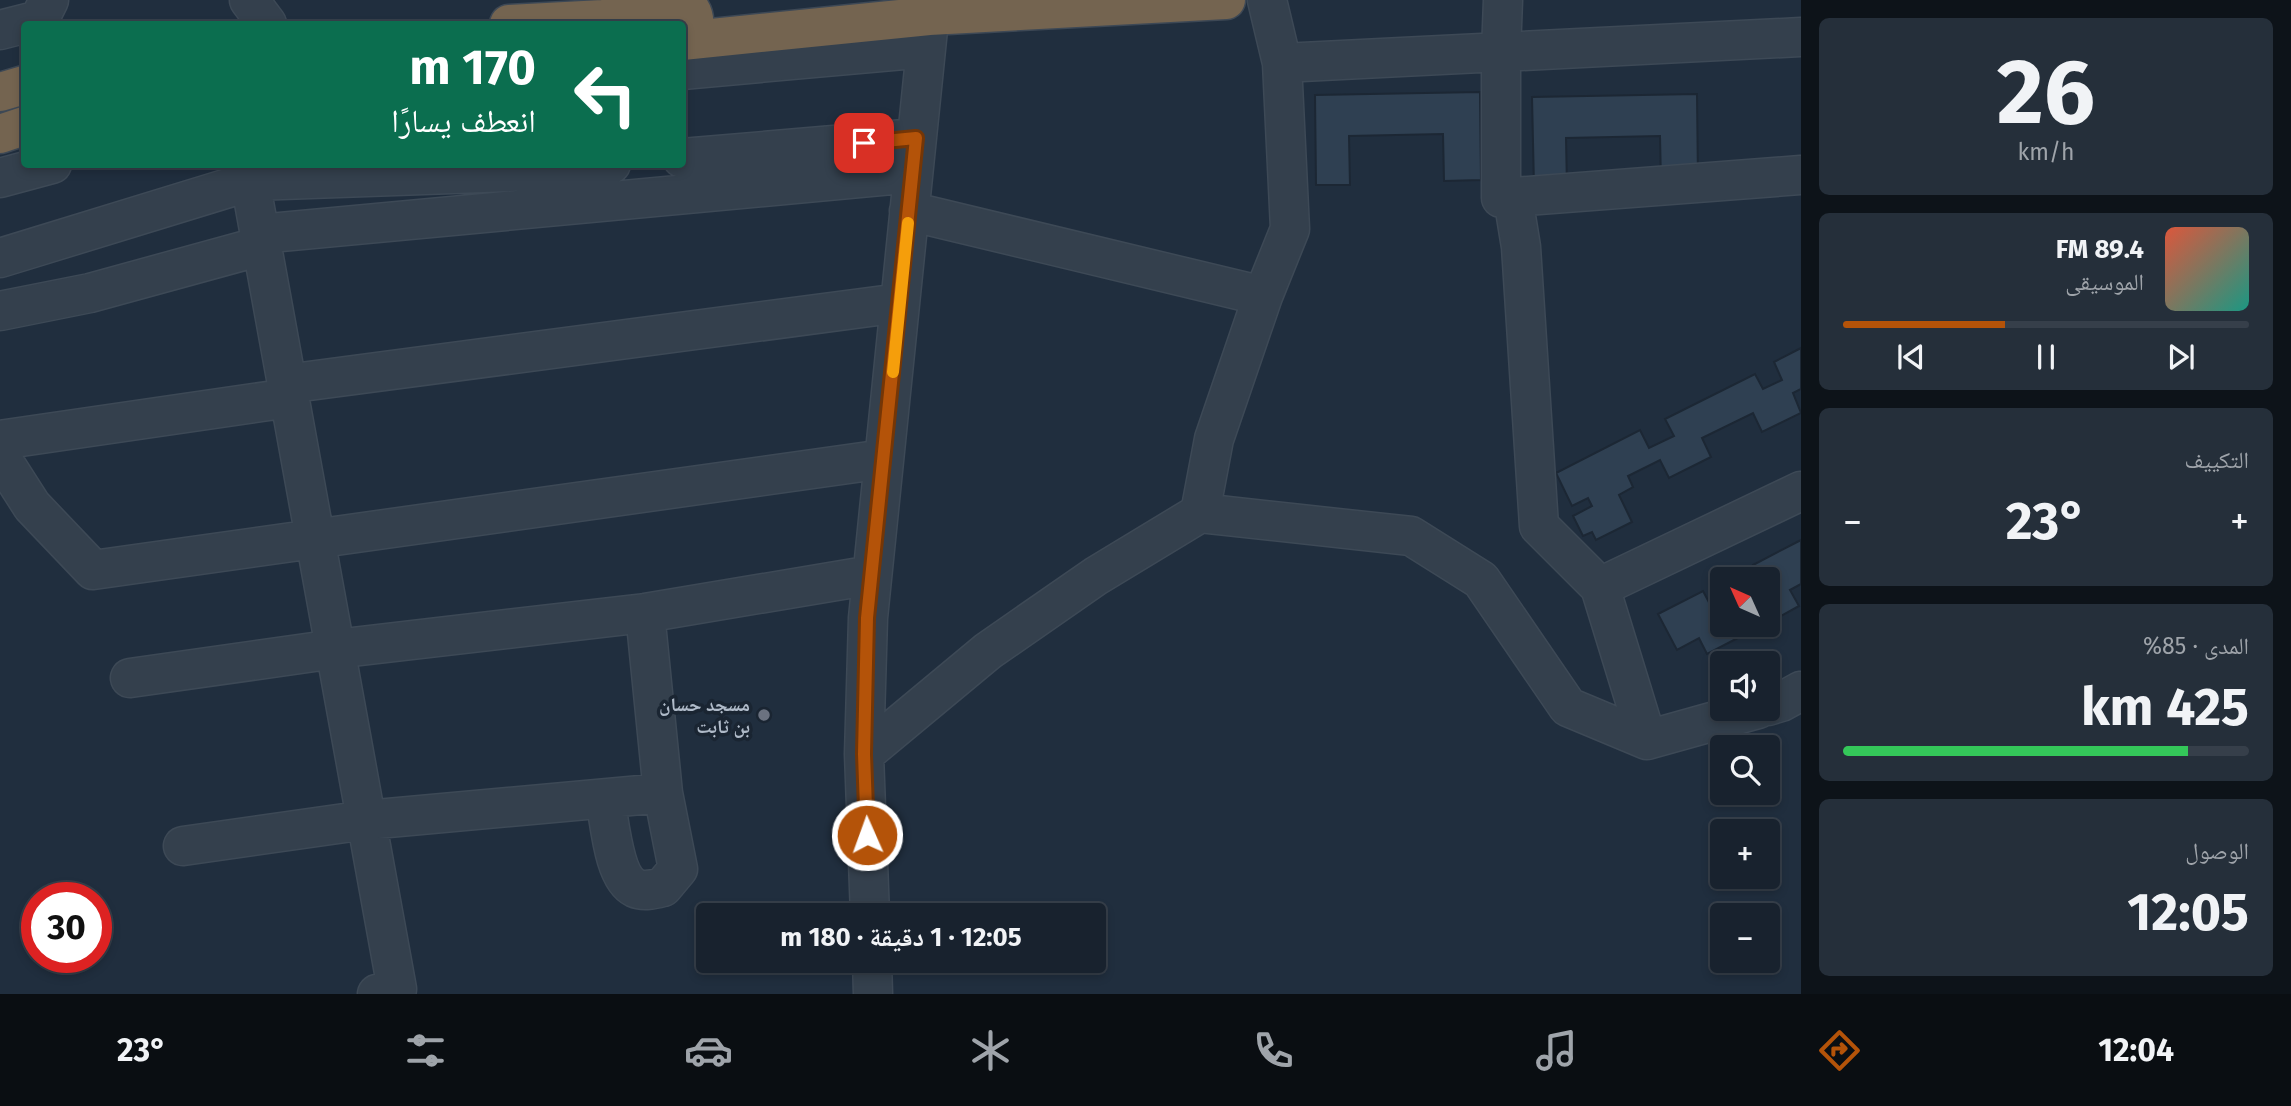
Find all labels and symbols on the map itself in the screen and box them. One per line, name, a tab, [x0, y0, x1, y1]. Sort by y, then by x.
pin	[834, 113, 894, 173]
north arrow	[1710, 567, 1780, 637]
place label: مسجد حسان بن ثابت	[659, 693, 750, 738]
marker: مسجد حسان بن ثابت	[756, 707, 772, 723]
position arrow	[830, 798, 904, 872]
speed limit sign: 30	[21, 882, 112, 973]

